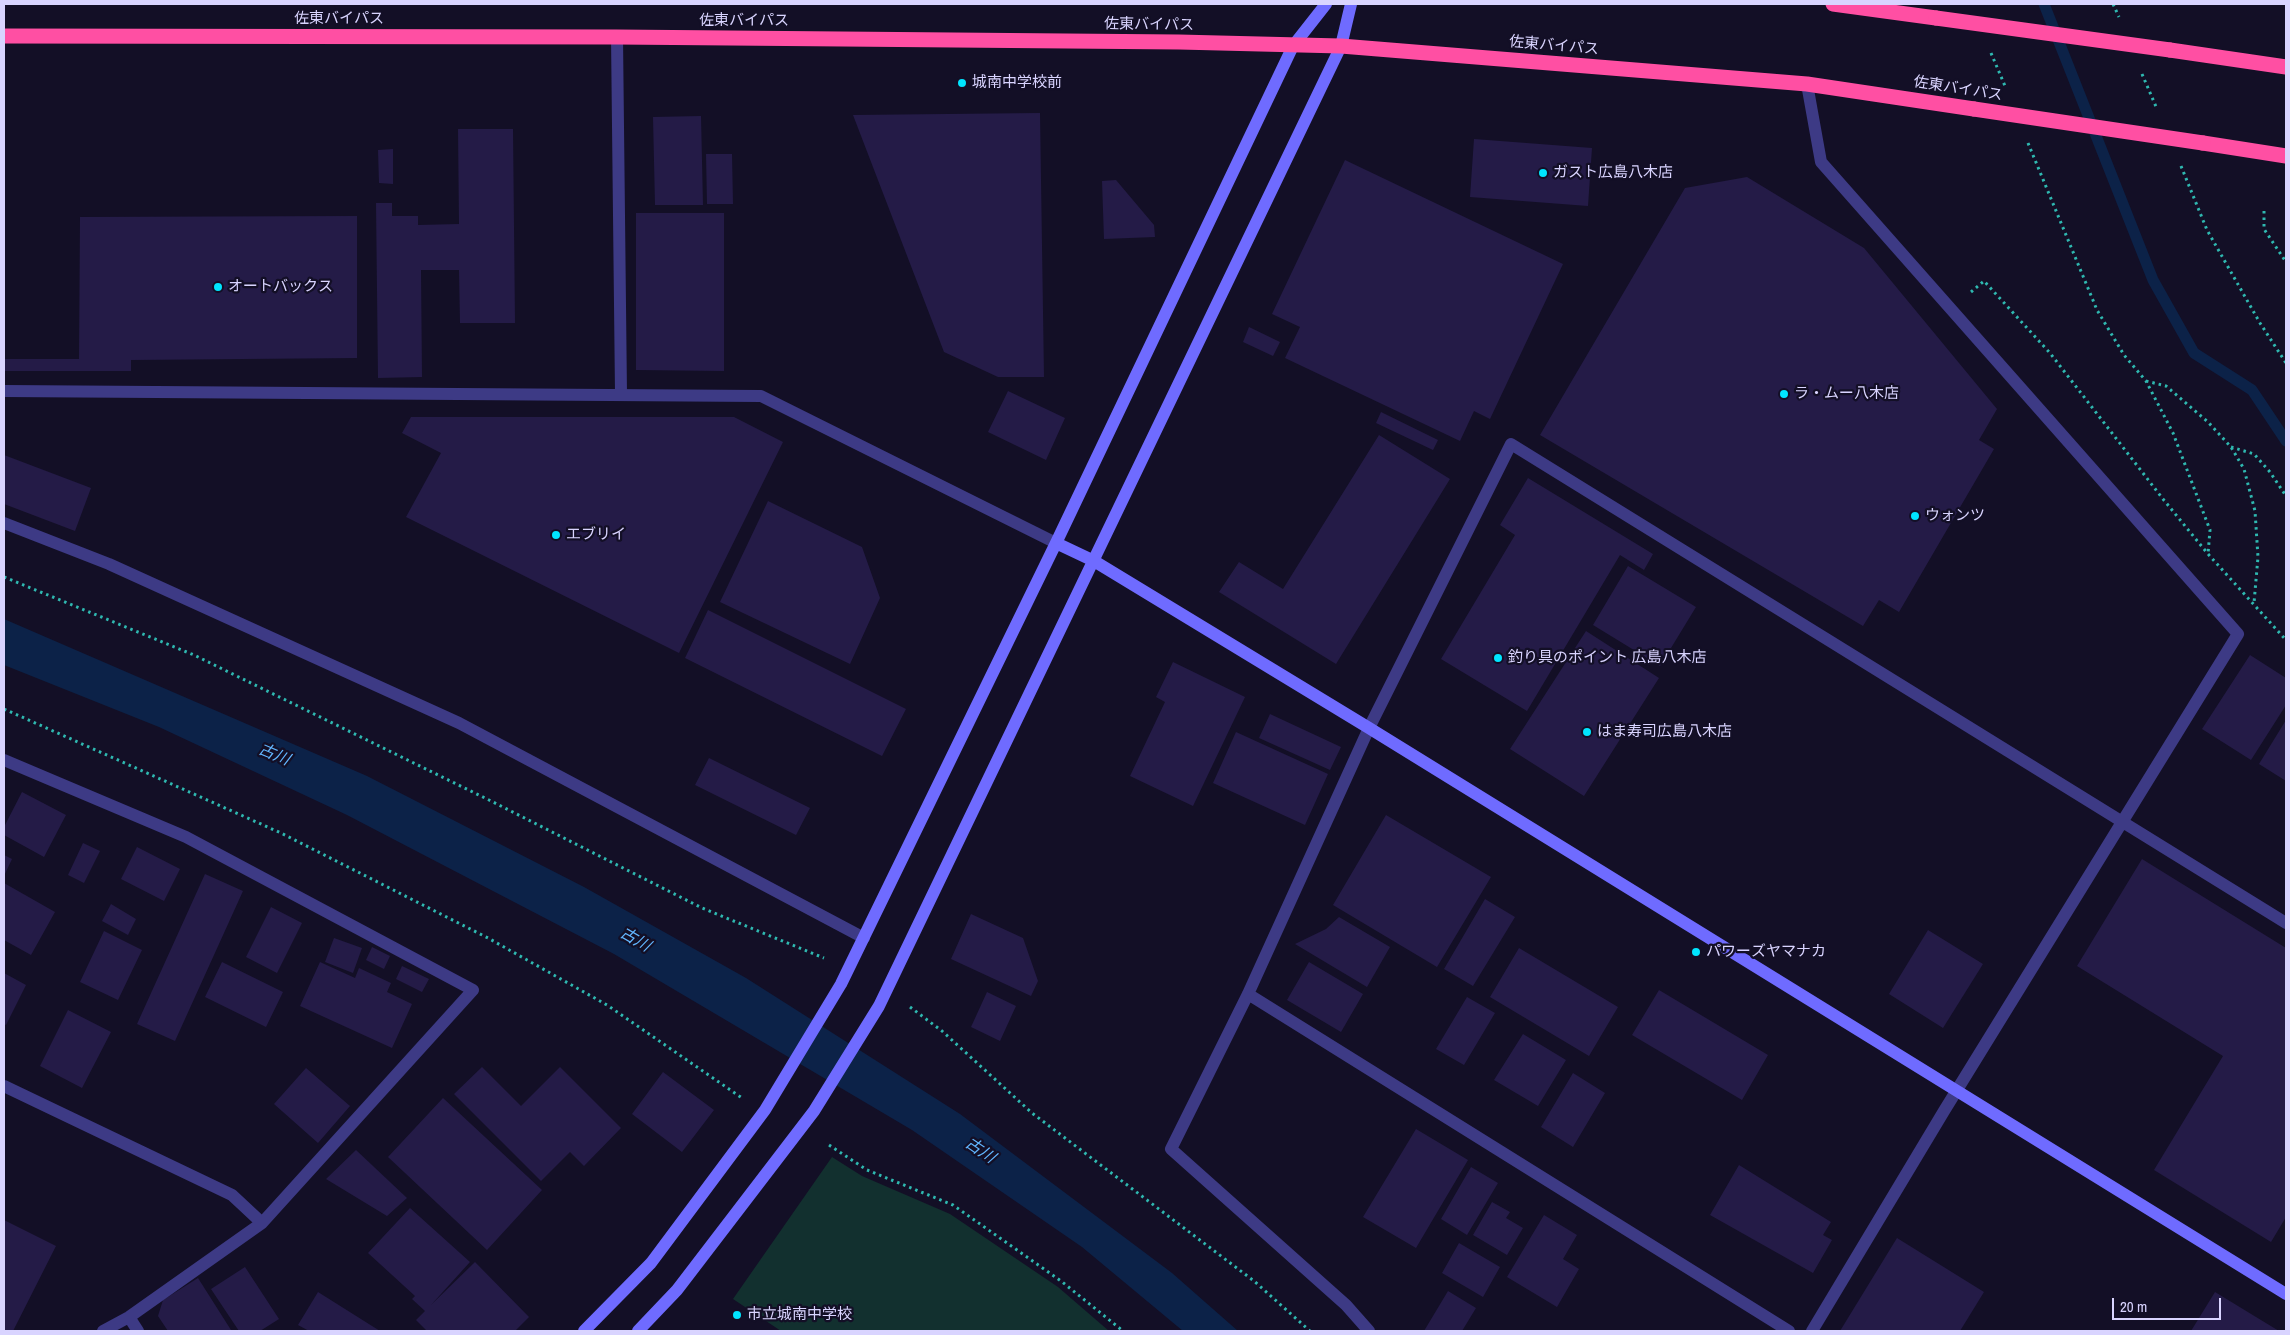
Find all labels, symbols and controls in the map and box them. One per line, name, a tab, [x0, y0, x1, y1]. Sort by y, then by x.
street label: 佐東バイパス	[294, 10, 384, 28]
street label: 佐東バイパス	[699, 12, 789, 30]
street label: 佐東バイパス	[1104, 15, 1194, 35]
street label: 佐東バイパス	[1508, 33, 1600, 59]
street label: 佐東バイパス	[1912, 73, 2004, 105]
place label: 城南中学校前	[972, 74, 1062, 92]
marker: 城南中学校前	[956, 77, 968, 89]
place label: ガスト広島八木店	[1553, 164, 1673, 182]
marker: ガスト広島八木店	[1537, 167, 1549, 179]
place label: オートバックス	[228, 278, 333, 296]
marker: オートバックス	[212, 281, 224, 293]
place label: ラ・ムー八木店	[1794, 385, 1899, 403]
marker: ラ・ムー八木店	[1778, 388, 1790, 400]
place label: ウォンツ	[1925, 507, 1985, 525]
marker: ウォンツ	[1909, 510, 1921, 522]
place label: エブリイ	[566, 526, 626, 544]
marker: エブリイ	[550, 529, 562, 541]
place label: 釣り具のポイント 広島八木店	[1508, 649, 1706, 667]
marker: 釣り具のポイント 広島八木店	[1492, 652, 1504, 664]
place label: はま寿司広島八木店	[1597, 723, 1732, 741]
marker: はま寿司広島八木店	[1581, 726, 1593, 738]
water label: 古川	[256, 740, 292, 770]
water label: 古川	[616, 924, 654, 956]
place label: パワーズヤマナカ	[1706, 943, 1826, 961]
marker: パワーズヤマナカ	[1690, 946, 1702, 958]
water label: 古川	[961, 1134, 999, 1168]
scale bar	[2115, 1288, 2224, 1320]
text: 20 m	[2120, 1296, 2147, 1317]
place label: 市立城南中学校	[747, 1306, 852, 1324]
marker: 市立城南中学校	[731, 1309, 743, 1321]

